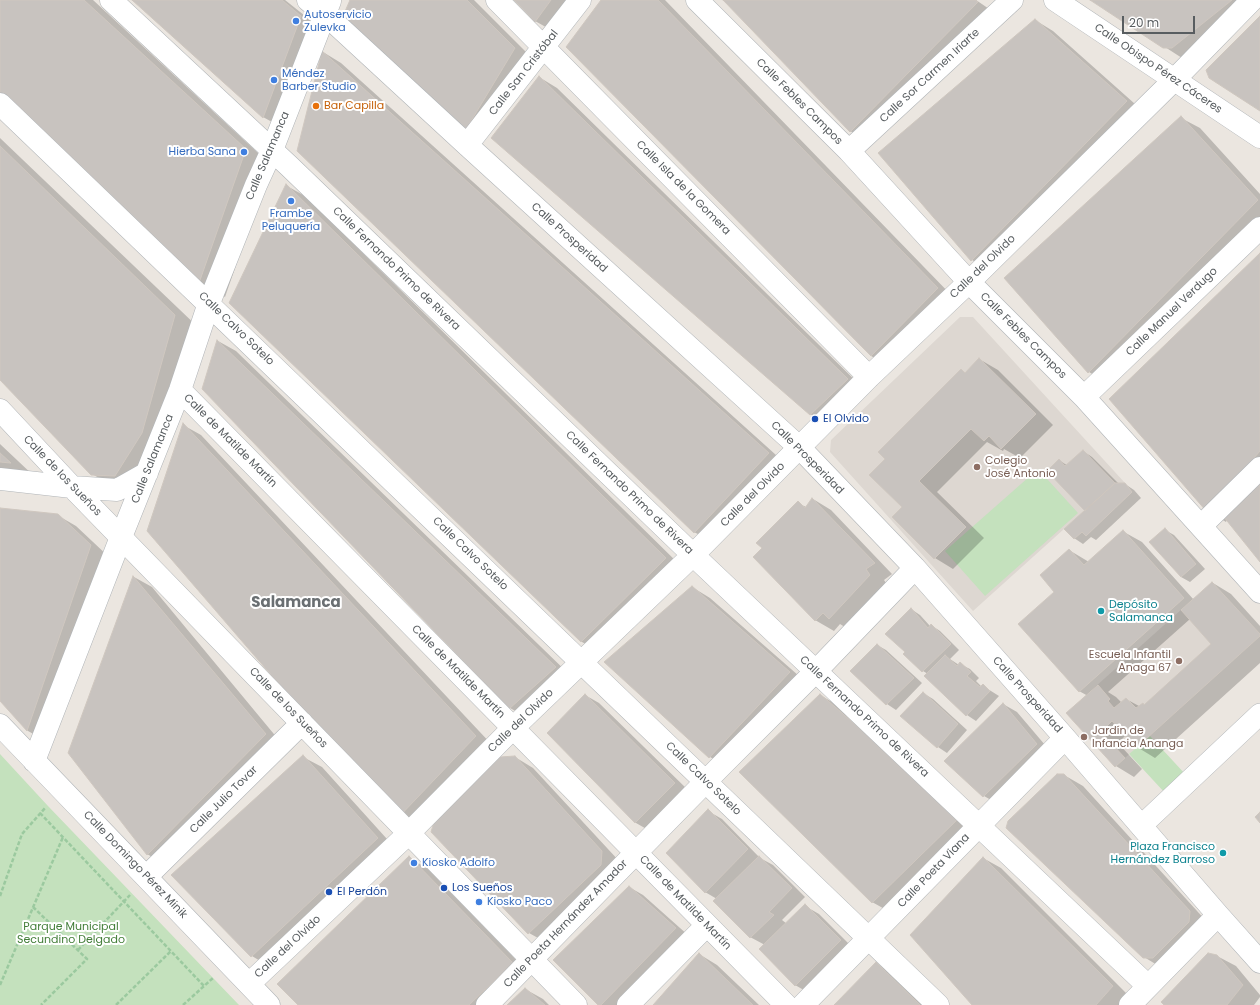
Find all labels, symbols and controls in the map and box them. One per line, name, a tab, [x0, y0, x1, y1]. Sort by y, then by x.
place label: Autoservicio Zulevka	[304, 8, 371, 34]
scale bar	[1124, 8, 1197, 34]
text: 20 m	[1129, 14, 1159, 31]
marker: Autoservicio Zulevka	[291, 16, 301, 26]
street label: Calle Obispo Pérez Cáceres	[1092, 21, 1224, 117]
street label: Calle Sor Carmen Iriarte	[877, 26, 983, 126]
street label: Calle San Cristóbal	[487, 28, 561, 118]
street label: Calle Febles Campos	[753, 56, 845, 148]
place label: Méndez Barber Studio	[282, 67, 356, 93]
marker: Méndez Barber Studio	[269, 75, 279, 85]
place label: Bar Capilla	[324, 99, 384, 113]
marker: Bar Capilla	[311, 101, 321, 111]
street label: Calle Salamanca	[243, 110, 293, 202]
street label: Calle Isla de la Gomera	[633, 138, 733, 238]
place label: Hierba Sana	[169, 145, 236, 159]
marker: Hierba Sana	[239, 147, 249, 157]
marker: Frambe Peluquería	[286, 196, 296, 206]
street label: Calle Prosperidad	[528, 200, 610, 276]
street label: Calle Fernando Primo de Rivera	[330, 204, 462, 334]
place label: Frambe Peluquería	[262, 207, 320, 233]
street label: Calle del Olvido	[948, 232, 1018, 302]
street label: Calle Manuel Verdugo	[1124, 265, 1220, 359]
street label: Calle Calvo Sotelo	[195, 290, 277, 368]
street label: Calle Febles Campos	[977, 290, 1069, 382]
street label: Calle de Matilde Martín	[181, 392, 279, 490]
street label: Calle Salamanca	[129, 412, 177, 506]
place label: El Olvido	[823, 412, 869, 426]
marker: El Olvido	[810, 414, 820, 424]
street label: Calle Prosperidad	[768, 419, 846, 497]
street label: Calle Fernando Primo de Rivera	[563, 428, 695, 558]
street label: Calle de los Sueños	[20, 433, 104, 519]
place label: Colegio José Antonio	[985, 454, 1056, 480]
street label: Calle del Olvido	[718, 460, 788, 530]
marker: Colegio José Antonio	[972, 462, 982, 472]
street label: Calle Calvo Sotelo	[429, 515, 511, 593]
district label: Salamanca	[251, 594, 341, 612]
place label: Depósito Salamanca	[1109, 598, 1173, 624]
marker: Depósito Salamanca	[1096, 606, 1106, 616]
street label: Calle de Matilde Martín	[409, 623, 507, 721]
place label: Escuela Infantil Anaga 67	[1089, 648, 1171, 674]
street label: Calle Fernando Primo de Rivera	[797, 653, 931, 781]
street label: Calle Prosperidad	[989, 654, 1065, 736]
marker: Escuela Infantil Anaga 67	[1174, 656, 1184, 666]
street label: Calle de los Sueños	[246, 665, 330, 751]
street label: Calle del Olvido	[486, 686, 556, 756]
place label: Jardín de Infancia Ananga	[1092, 724, 1183, 750]
marker: Jardín de Infancia Ananga	[1079, 732, 1089, 742]
street label: Calle Calvo Sotelo	[662, 740, 744, 818]
street label: Calle Julio Tovar	[187, 763, 261, 837]
street label: Calle Domingo Pérez Minik	[80, 809, 190, 921]
street label: Calle Poeta Viana	[895, 831, 973, 911]
place label: Plaza Francisco Hernández Barroso	[1111, 840, 1215, 866]
marker: Plaza Francisco Hernández Barroso	[1218, 848, 1228, 858]
street label: Calle de Matilde Martín	[636, 853, 734, 953]
place label: Kiosko Adolfo	[422, 856, 495, 870]
street label: Calle Poeta Hernández Amador	[501, 857, 631, 991]
marker: Kiosko Adolfo	[409, 858, 419, 868]
place label: Los Sueños	[452, 881, 513, 895]
marker: Los Sueños	[439, 883, 449, 893]
place label: El Perdón	[337, 885, 387, 899]
marker: El Perdón	[324, 887, 334, 897]
place label: Kiosko Paco	[487, 895, 552, 909]
marker: Kiosko Paco	[474, 897, 484, 907]
street label: Calle del Olvido	[252, 913, 324, 981]
park label: Parque Municipal Secundino Delgado	[17, 920, 125, 946]

